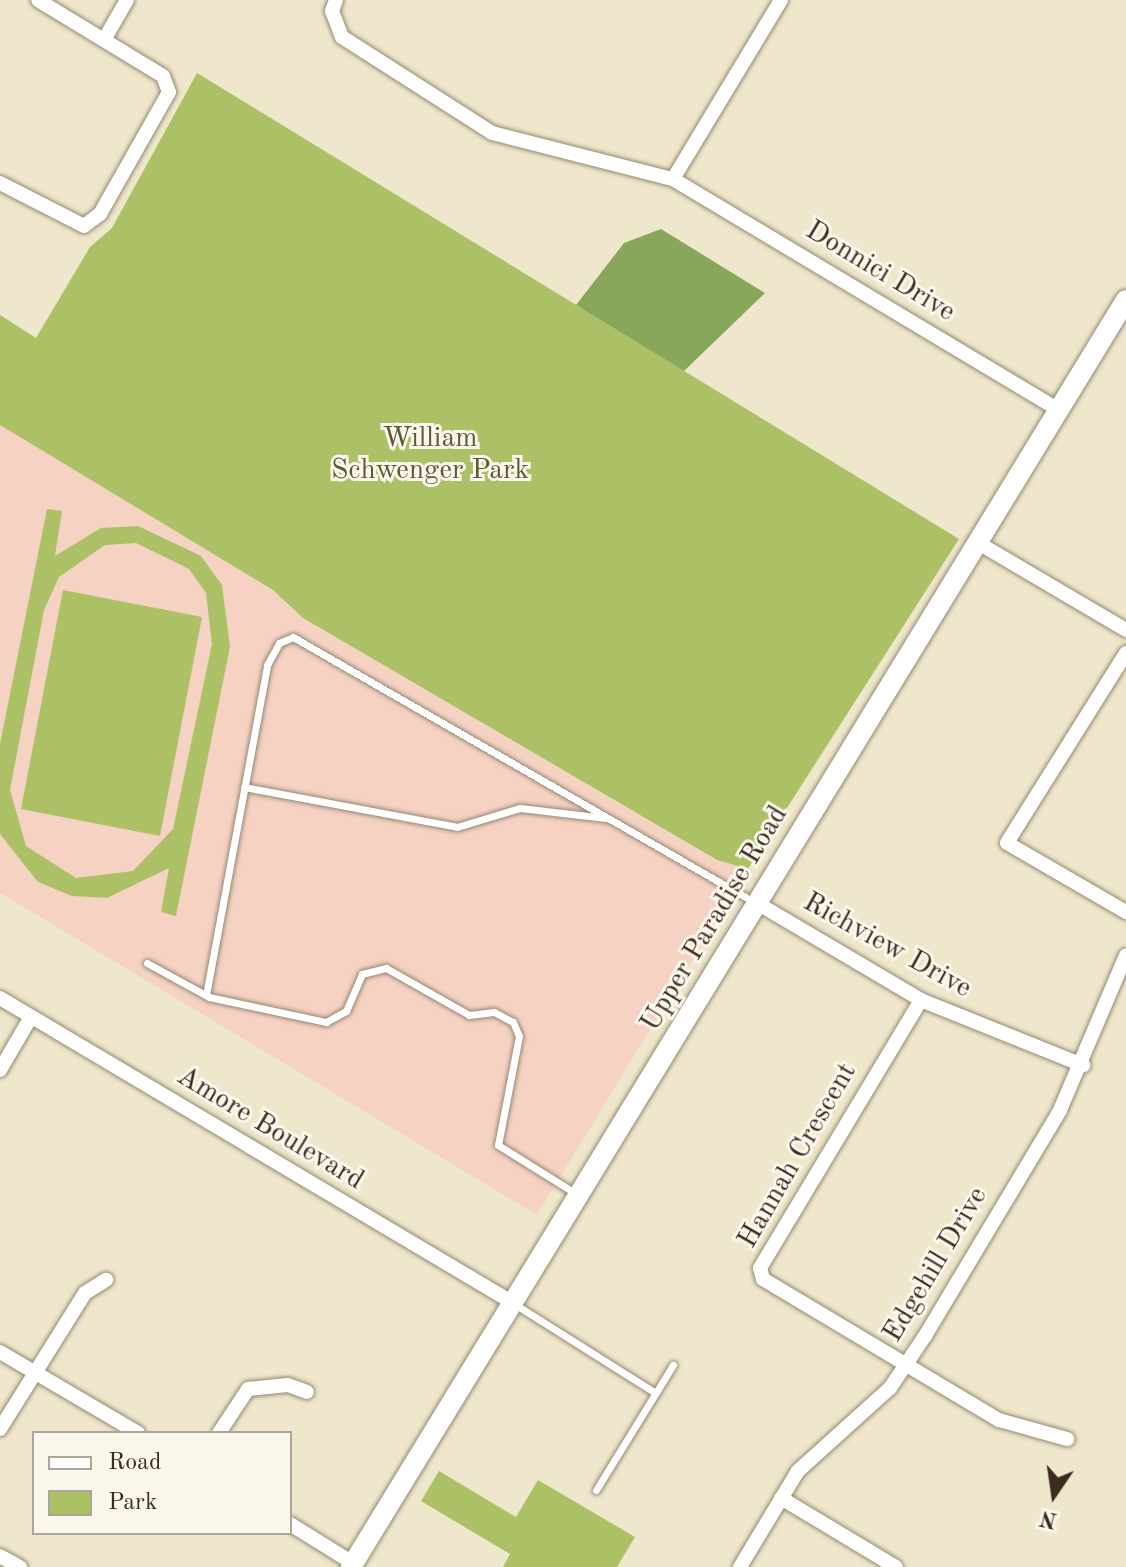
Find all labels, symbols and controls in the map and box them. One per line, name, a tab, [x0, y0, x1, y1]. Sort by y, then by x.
street label: Donnici Drive	[799, 214, 961, 330]
park label: William Schwenger Park	[331, 422, 529, 488]
street label: Upper Paradise Road	[634, 800, 796, 1038]
street label: Richview Drive	[797, 886, 977, 1006]
street label: Hannah Crescent	[731, 1057, 865, 1255]
street label: Amore Boulevard	[170, 1060, 370, 1198]
street label: Edgehill Drive	[877, 1181, 995, 1349]
legend	[32, 1431, 292, 1535]
text: Road	[108, 1451, 161, 1475]
north arrow	[1014, 1455, 1094, 1535]
text: Park	[108, 1491, 157, 1515]
text: N	[1038, 1506, 1059, 1531]

